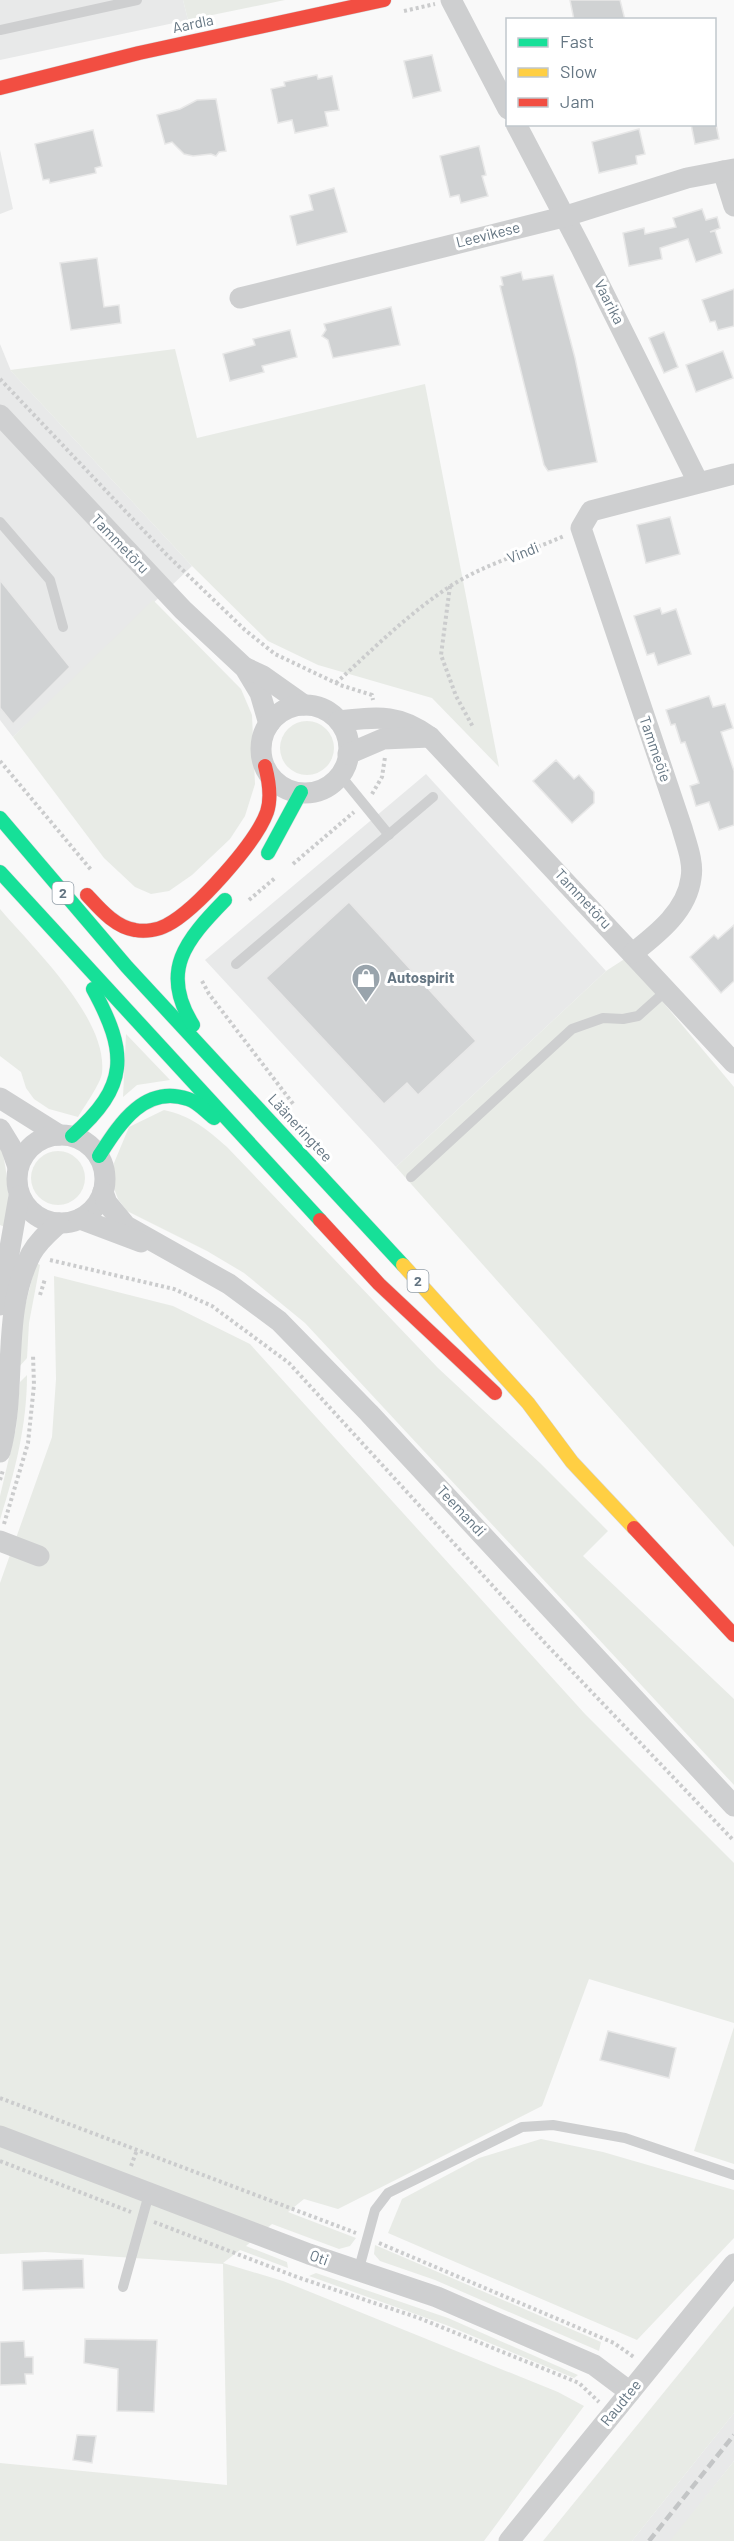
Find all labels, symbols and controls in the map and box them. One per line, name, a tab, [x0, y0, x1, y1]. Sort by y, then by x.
street label: Aardla	[171, 10, 215, 36]
legend	[506, 18, 716, 126]
text: Fast	[560, 30, 594, 52]
text: Slow	[560, 60, 597, 82]
text: Jam	[560, 90, 594, 112]
street label: Leevikese	[454, 217, 522, 251]
street label: Vaarika	[591, 276, 629, 327]
street label: Tammetõru	[88, 510, 153, 577]
street label: Vindi	[504, 538, 541, 567]
street label: Tammeõie	[636, 713, 676, 784]
street label: Tammetõru	[551, 865, 616, 932]
road number: 2	[52, 882, 74, 904]
shop icon: Autospirit	[350, 962, 382, 1004]
place label: Autospirit	[387, 968, 455, 986]
street label: Lääneringtee	[265, 1090, 337, 1165]
road number: 2	[408, 1270, 428, 1292]
street label: Teemandi	[433, 1481, 490, 1540]
street label: Oti	[308, 2245, 331, 2269]
street label: Raudtee	[596, 2376, 644, 2429]

